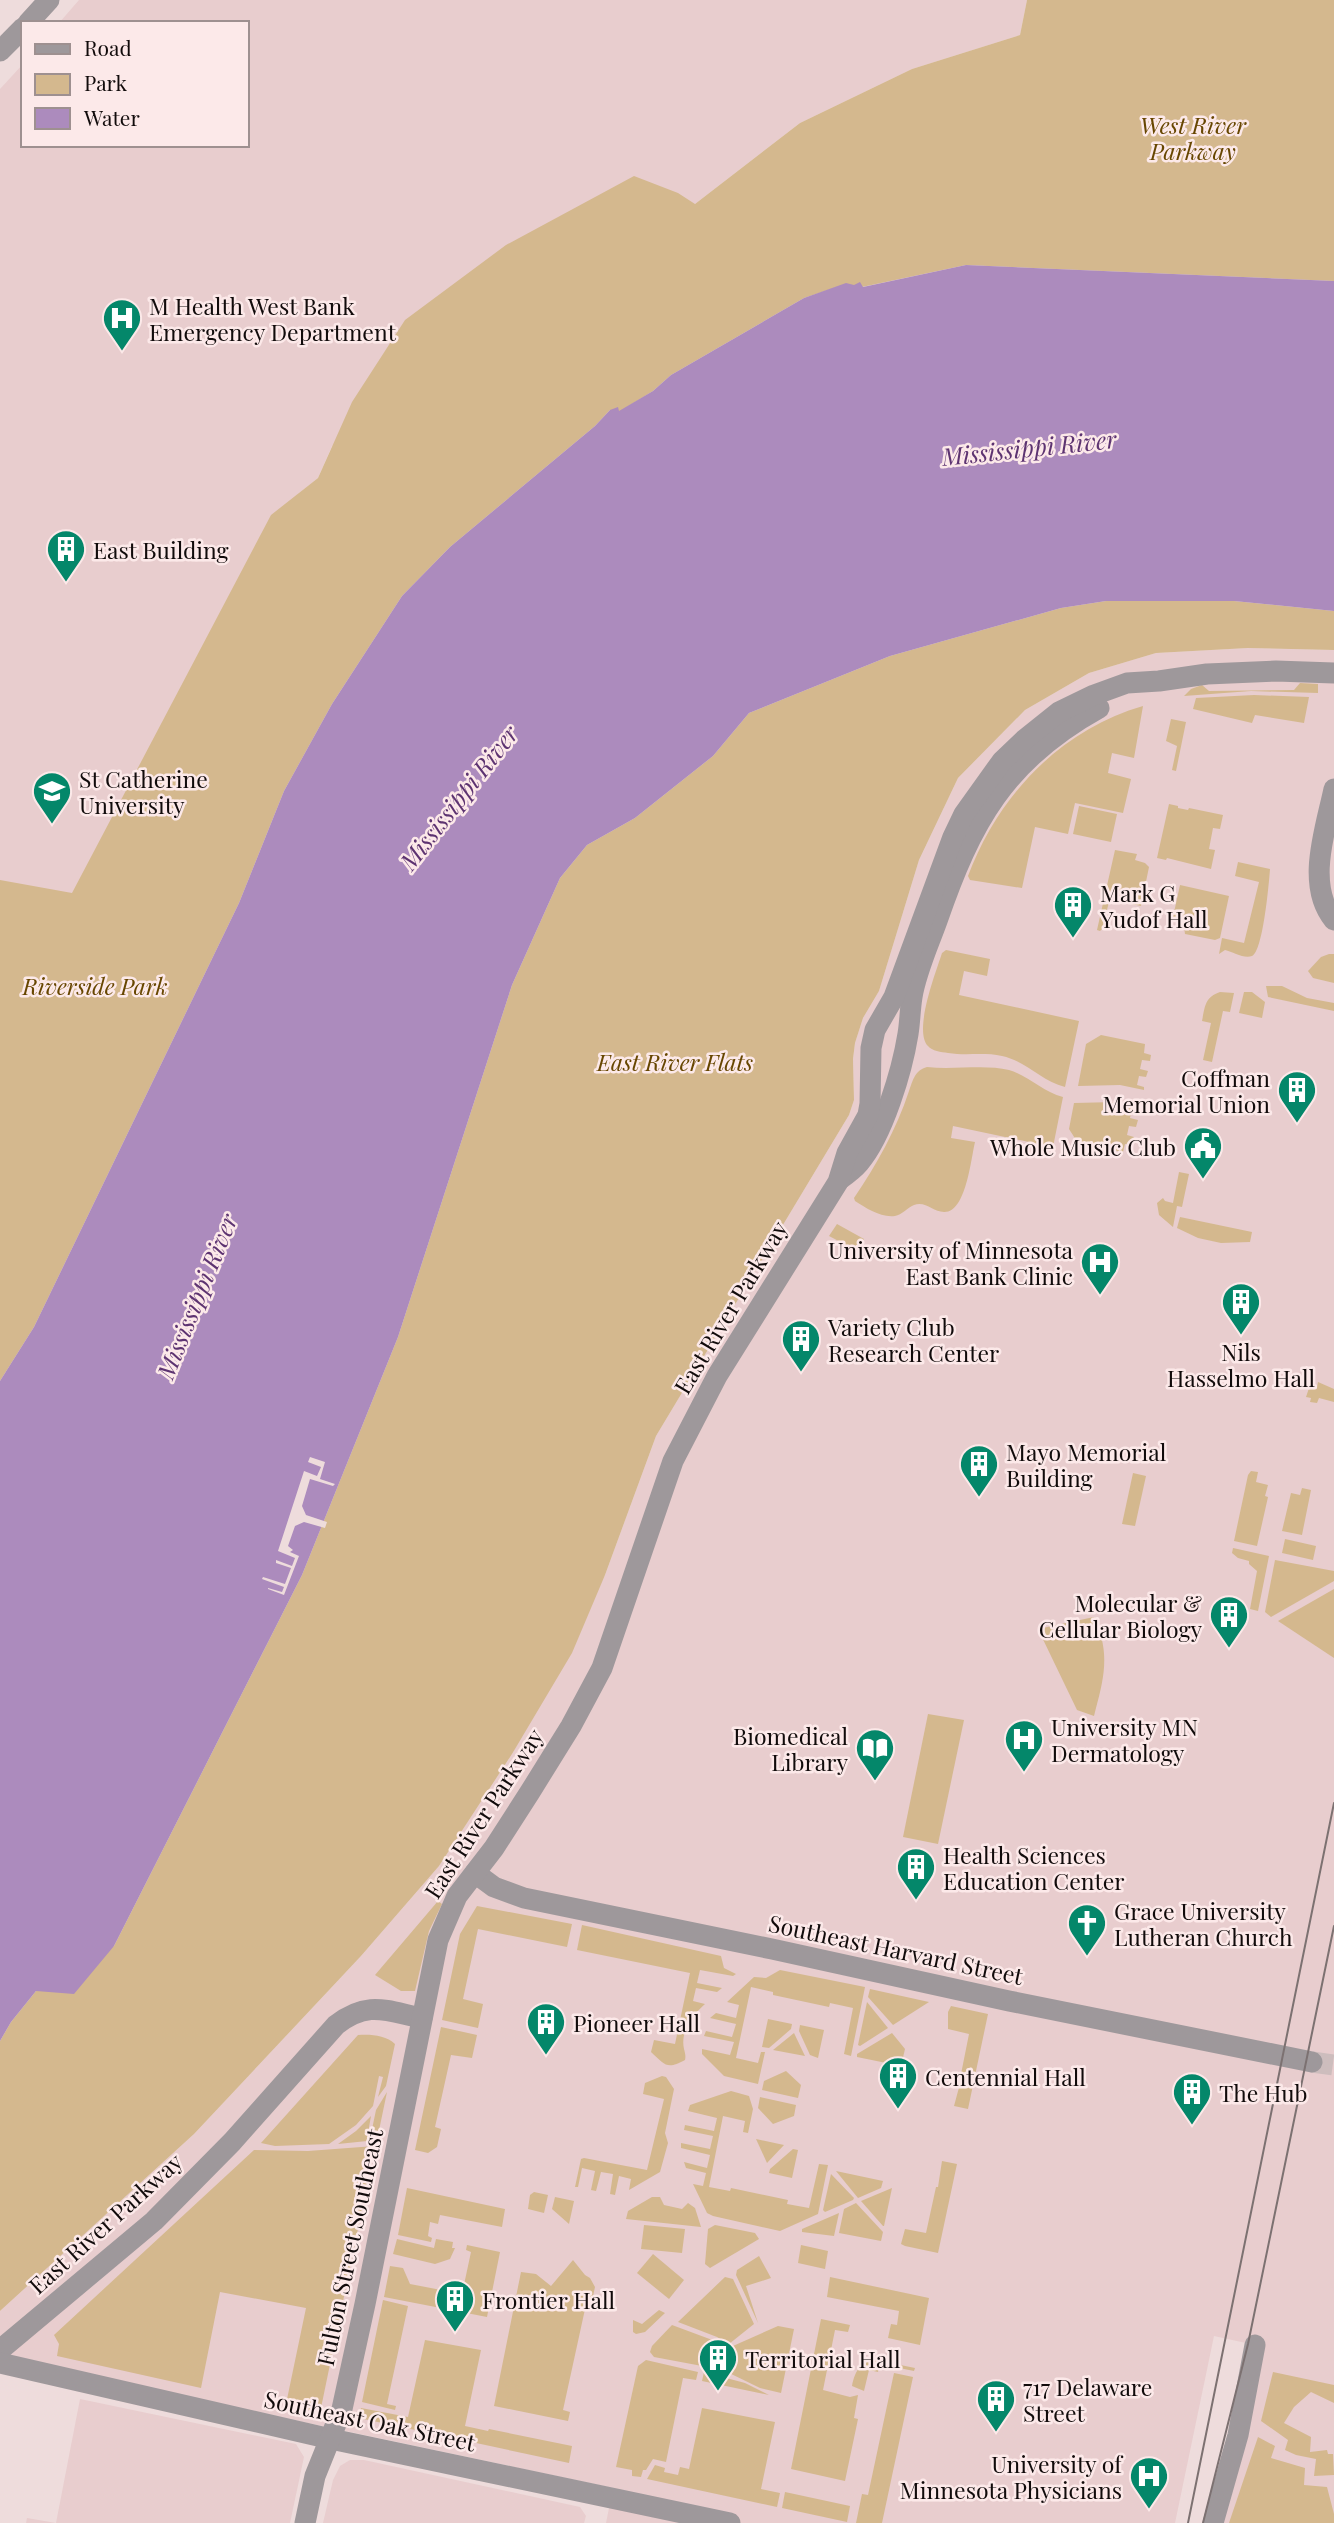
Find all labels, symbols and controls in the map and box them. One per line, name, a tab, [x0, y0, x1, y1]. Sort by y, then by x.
legend	[21, 21, 248, 147]
text: Road	[84, 33, 132, 61]
text: Park	[84, 68, 128, 96]
text: Water	[83, 103, 140, 131]
park label: West River Parkway	[1140, 109, 1247, 166]
place label: M Health West Bank Emergency Department	[149, 290, 397, 347]
hospital icon: M Health West Bank Emergency Department	[101, 297, 143, 352]
water label: Mississippi River	[939, 422, 1119, 472]
building icon: East Building	[45, 528, 87, 583]
place label: East Building	[93, 534, 229, 565]
water label: Mississippi River	[391, 718, 525, 877]
place label: St Catherine University	[79, 763, 208, 820]
school or university icon: St Catherine University	[31, 770, 73, 825]
place label: Mark G Yudof Hall	[1099, 877, 1208, 934]
building icon: Mark G Yudof Hall	[1052, 884, 1094, 939]
park label: Riverside Park	[22, 970, 168, 1001]
park label: East River Flats	[596, 1046, 753, 1077]
place label: Coffman Memorial Union	[1103, 1062, 1270, 1119]
building icon: Coffman Memorial Union	[1276, 1069, 1318, 1124]
public building icon: Whole Music Club	[1182, 1125, 1224, 1180]
place label: Whole Music Club	[989, 1131, 1176, 1162]
water label: Mississippi River	[148, 1208, 244, 1384]
street label: East River Parkway	[666, 1214, 794, 1399]
place label: University of Minnesota East Bank Clinic	[828, 1234, 1074, 1291]
hospital icon: University of Minnesota East Bank Clinic	[1079, 1241, 1121, 1296]
building icon: Nils Hasselmo Hall	[1220, 1281, 1262, 1336]
place label: Variety Club Research Center	[827, 1311, 999, 1368]
building icon: Variety Club Research Center	[780, 1318, 822, 1373]
place label: Nils Hasselmo Hall	[1167, 1336, 1316, 1393]
place label: Mayo Memorial Building	[1006, 1436, 1167, 1493]
building icon: Mayo Memorial Building	[958, 1443, 1000, 1498]
place label: Molecular & Cellular Biology	[1039, 1587, 1202, 1644]
building icon: Molecular & Cellular Biology	[1208, 1594, 1250, 1649]
place label: University MN Dermatology	[1051, 1711, 1198, 1768]
hospital icon: University MN Dermatology	[1003, 1718, 1045, 1773]
place label: Biomedical Library	[733, 1720, 848, 1777]
street label: East River Parkway	[416, 1722, 550, 1904]
library icon: Biomedical Library	[854, 1727, 896, 1782]
place label: Health Sciences Education Center	[943, 1839, 1125, 1896]
building icon: Health Sciences Education Center	[895, 1846, 937, 1901]
place label: Grace University Lutheran Church	[1114, 1895, 1293, 1952]
church icon: Grace University Lutheran Church	[1066, 1902, 1108, 1957]
street label: Southeast Harvard Street	[766, 1907, 1027, 1991]
building icon: Pioneer Hall	[525, 2001, 567, 2056]
place label: Pioneer Hall	[573, 2007, 701, 2038]
building icon: Centennial Hall	[877, 2055, 919, 2110]
place label: Centennial Hall	[925, 2061, 1086, 2092]
building icon: The Hub	[1171, 2071, 1213, 2126]
place label: The Hub	[1219, 2077, 1308, 2108]
street label: Fulton Street Southeast	[309, 2125, 389, 2369]
street label: East River Parkway	[22, 2145, 189, 2300]
building icon: Frontier Hall	[434, 2278, 476, 2333]
place label: Frontier Hall	[482, 2284, 616, 2315]
building icon: Territorial Hall	[697, 2337, 739, 2392]
place label: Territorial Hall	[745, 2343, 901, 2374]
place label: 717 Delaware Street	[1023, 2371, 1152, 2428]
building icon: 717 Delaware Street	[975, 2378, 1017, 2433]
street label: Southeast Oak Street	[261, 2382, 479, 2458]
place label: University of Minnesota Physicians	[900, 2448, 1124, 2505]
hospital icon: University of Minnesota Physicians	[1128, 2455, 1170, 2510]

